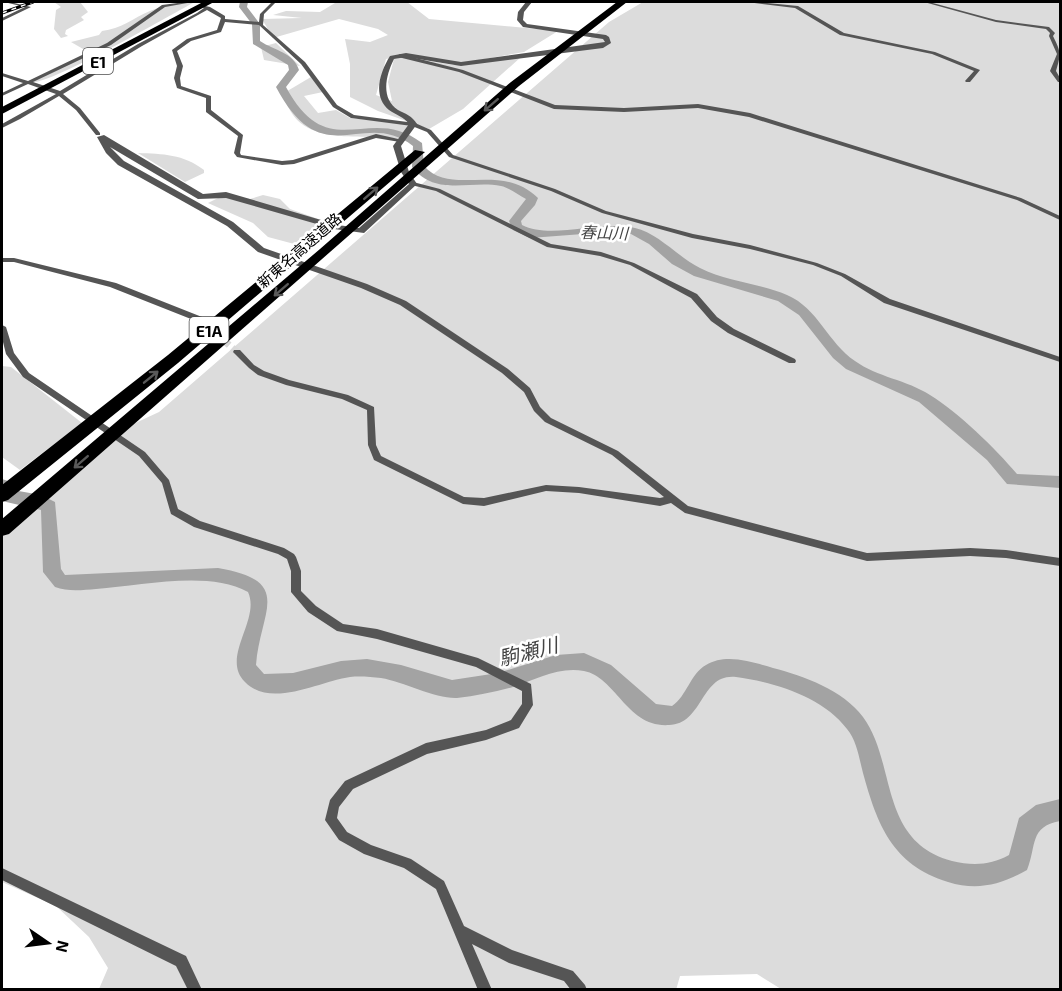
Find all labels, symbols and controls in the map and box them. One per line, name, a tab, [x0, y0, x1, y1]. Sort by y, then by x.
road number: E1	[83, 48, 113, 74]
one-way arrow	[484, 98, 499, 112]
one-way arrow	[363, 186, 378, 200]
street label: 新東名高速道路	[253, 209, 345, 291]
water label: 春山川	[580, 222, 630, 242]
one-way arrow	[273, 284, 289, 297]
road number: E1A	[190, 317, 228, 343]
one-way arrow	[143, 371, 159, 384]
one-way arrow	[74, 455, 89, 469]
water label: 駒瀬川	[496, 632, 562, 670]
north arrow	[18, 913, 78, 973]
text: N	[52, 939, 74, 955]

